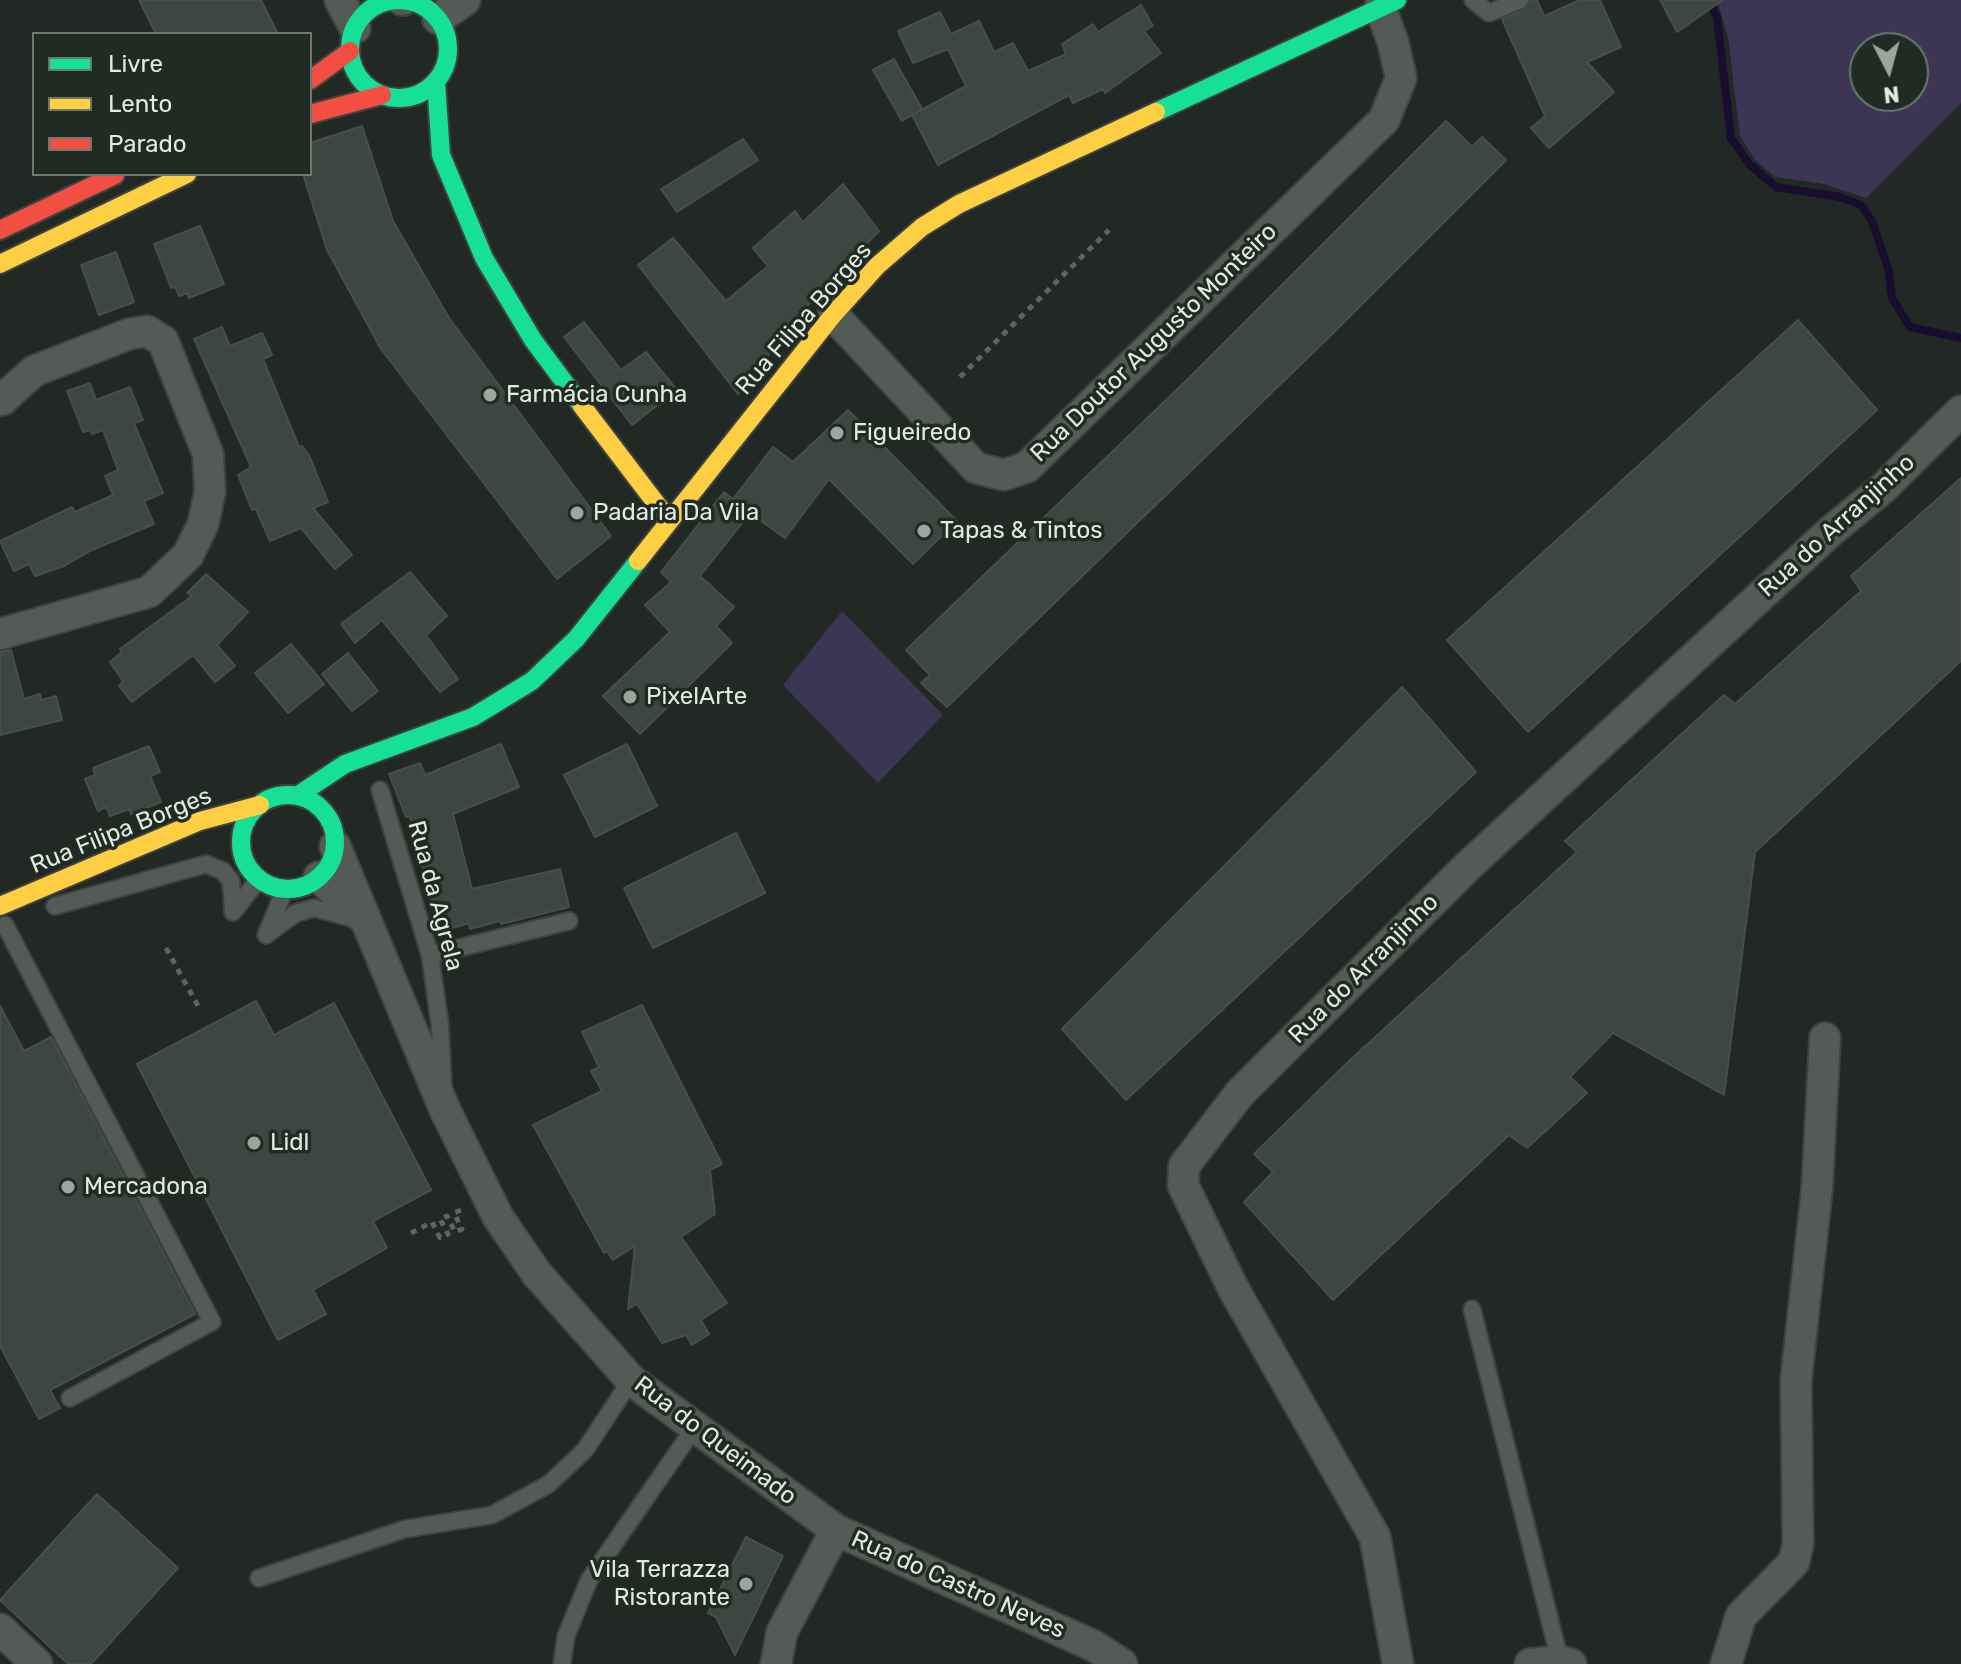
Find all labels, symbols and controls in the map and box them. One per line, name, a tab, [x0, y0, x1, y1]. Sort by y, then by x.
legend	[32, 32, 312, 176]
north arrow	[1849, 32, 1929, 112]
text: Livre	[108, 50, 163, 78]
text: N	[1882, 80, 1901, 109]
text: Lento	[108, 90, 172, 118]
text: Parado	[108, 130, 187, 158]
street label: Rua Doutor Augusto Monteiro	[1025, 218, 1283, 468]
street label: Rua Filipa Borges	[730, 237, 878, 401]
place label: Farmácia Cunha	[506, 381, 687, 409]
marker: Farmácia Cunha	[481, 386, 499, 404]
place label: Figueiredo	[853, 419, 971, 447]
marker: Figueiredo	[828, 424, 846, 442]
street label: Rua do Arranjinho	[1753, 448, 1921, 604]
place label: Padaria Da Vila	[593, 499, 759, 527]
marker: Padaria Da Vila	[568, 504, 586, 522]
place label: Tapas & Tintos	[940, 517, 1103, 545]
marker: Tapas & Tintos	[915, 522, 933, 540]
place label: PixelArte	[646, 683, 747, 711]
marker: PixelArte	[621, 688, 639, 706]
street label: Rua Filipa Borges	[26, 782, 216, 880]
street label: Rua da Agrela	[401, 818, 469, 974]
street label: Rua do Arranjinho	[1283, 888, 1445, 1050]
place label: Lidl	[270, 1129, 309, 1157]
marker: Lidl	[245, 1134, 263, 1152]
place label: Mercadona	[84, 1173, 208, 1201]
marker: Mercadona	[59, 1178, 77, 1196]
street label: Rua do Queimado	[628, 1371, 802, 1511]
street label: Rua do Castro Neves	[847, 1525, 1069, 1645]
place label: Vila Terrazza Ristorante	[590, 1556, 730, 1612]
marker: Vila Terrazza Ristorante	[737, 1575, 755, 1593]

